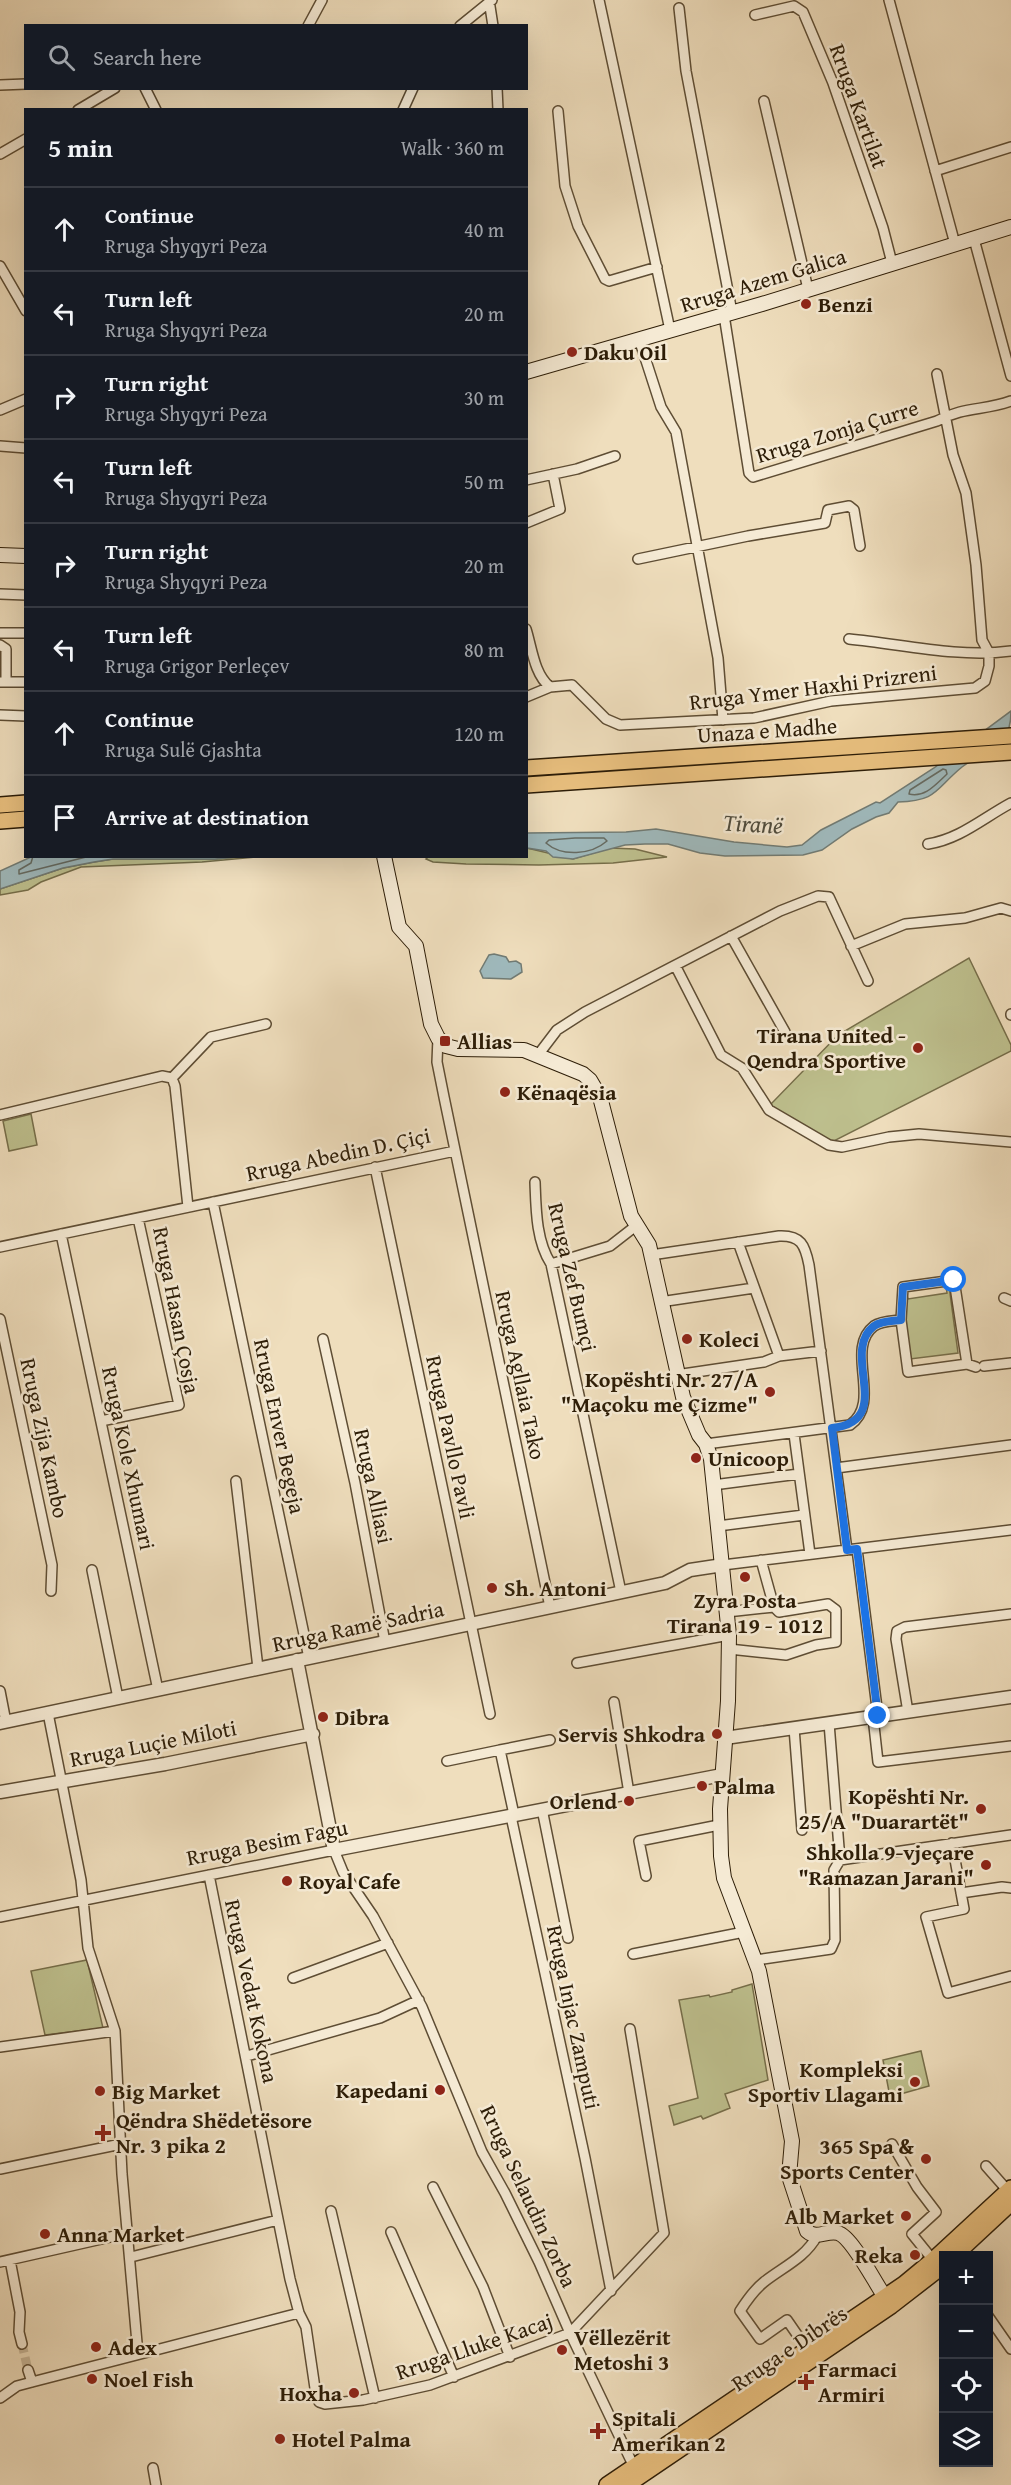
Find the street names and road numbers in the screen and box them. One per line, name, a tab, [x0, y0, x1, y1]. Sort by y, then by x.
street label: Rruga Kartilat	[822, 39, 896, 173]
street label: Rruga Azem Galica	[676, 239, 850, 320]
street label: Rruga Zonja Çurre	[752, 391, 922, 471]
street label: Rruga Ymer Haxhi Prizreni	[687, 656, 939, 718]
street label: Unaza e Madhe	[696, 709, 838, 751]
street label: Rruga Abedin D. Çiçi	[243, 1119, 433, 1189]
street label: Rruga Zef Bumçi	[540, 1199, 606, 1355]
street label: Rruga Hasan Çosja	[145, 1224, 209, 1397]
street label: Rruga Agllaia Tako	[487, 1287, 555, 1463]
street label: Rruga Enver Begeja	[246, 1335, 314, 1517]
street label: Rruga Pavllo Pavli	[418, 1352, 484, 1522]
street label: Rruga Zija Kambo	[12, 1355, 78, 1521]
street label: Rruga Kole Xhumari	[94, 1363, 164, 1553]
street label: Rruga Alliasi	[346, 1425, 402, 1547]
street label: Rruga Ramë Sadria	[269, 1592, 447, 1660]
street label: Rruga Luçie Miloti	[67, 1711, 239, 1775]
street label: Rruga Besim Fagu	[184, 1811, 350, 1873]
street label: Rruga Vedat Kokona	[217, 1896, 287, 2086]
street label: Rruga Injac Zamputi	[539, 1922, 609, 2112]
street label: Rruga Selaudin Zorba	[473, 2099, 586, 2293]
street label: Rruga e Dibrës	[724, 2297, 854, 2399]
street label: Rruga Lluke Kacaj	[391, 2304, 557, 2388]

